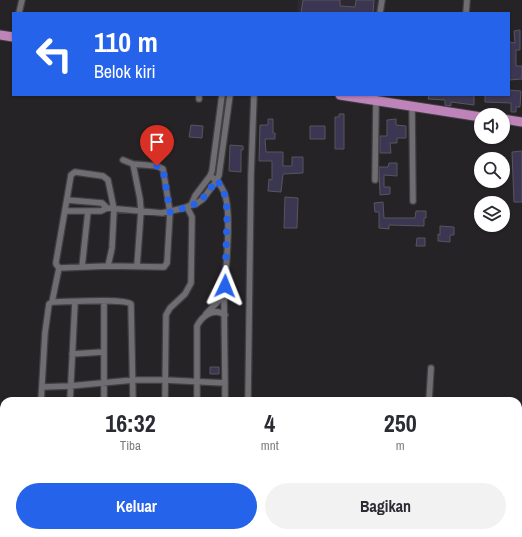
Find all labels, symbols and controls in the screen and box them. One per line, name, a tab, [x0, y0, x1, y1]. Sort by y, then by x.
text: 110 m	[94, 23, 158, 61]
icon: left	[28, 28, 80, 80]
text: Belok kiri	[94, 59, 156, 84]
map controls	[474, 108, 510, 232]
button: sound	[474, 108, 510, 144]
pin	[140, 125, 174, 166]
icon: arrive	[146, 131, 168, 153]
button: search	[474, 152, 510, 188]
button: layers	[474, 196, 510, 232]
position arrow	[204, 265, 246, 307]
text: 16:32	[105, 407, 156, 439]
text: 4	[264, 407, 275, 439]
text: 250	[384, 407, 417, 439]
text: Tiba	[120, 437, 141, 454]
text: mnt	[261, 437, 279, 454]
text: m	[396, 437, 405, 454]
button: Keluar	[16, 483, 257, 529]
button: Bagikan	[265, 483, 506, 529]

